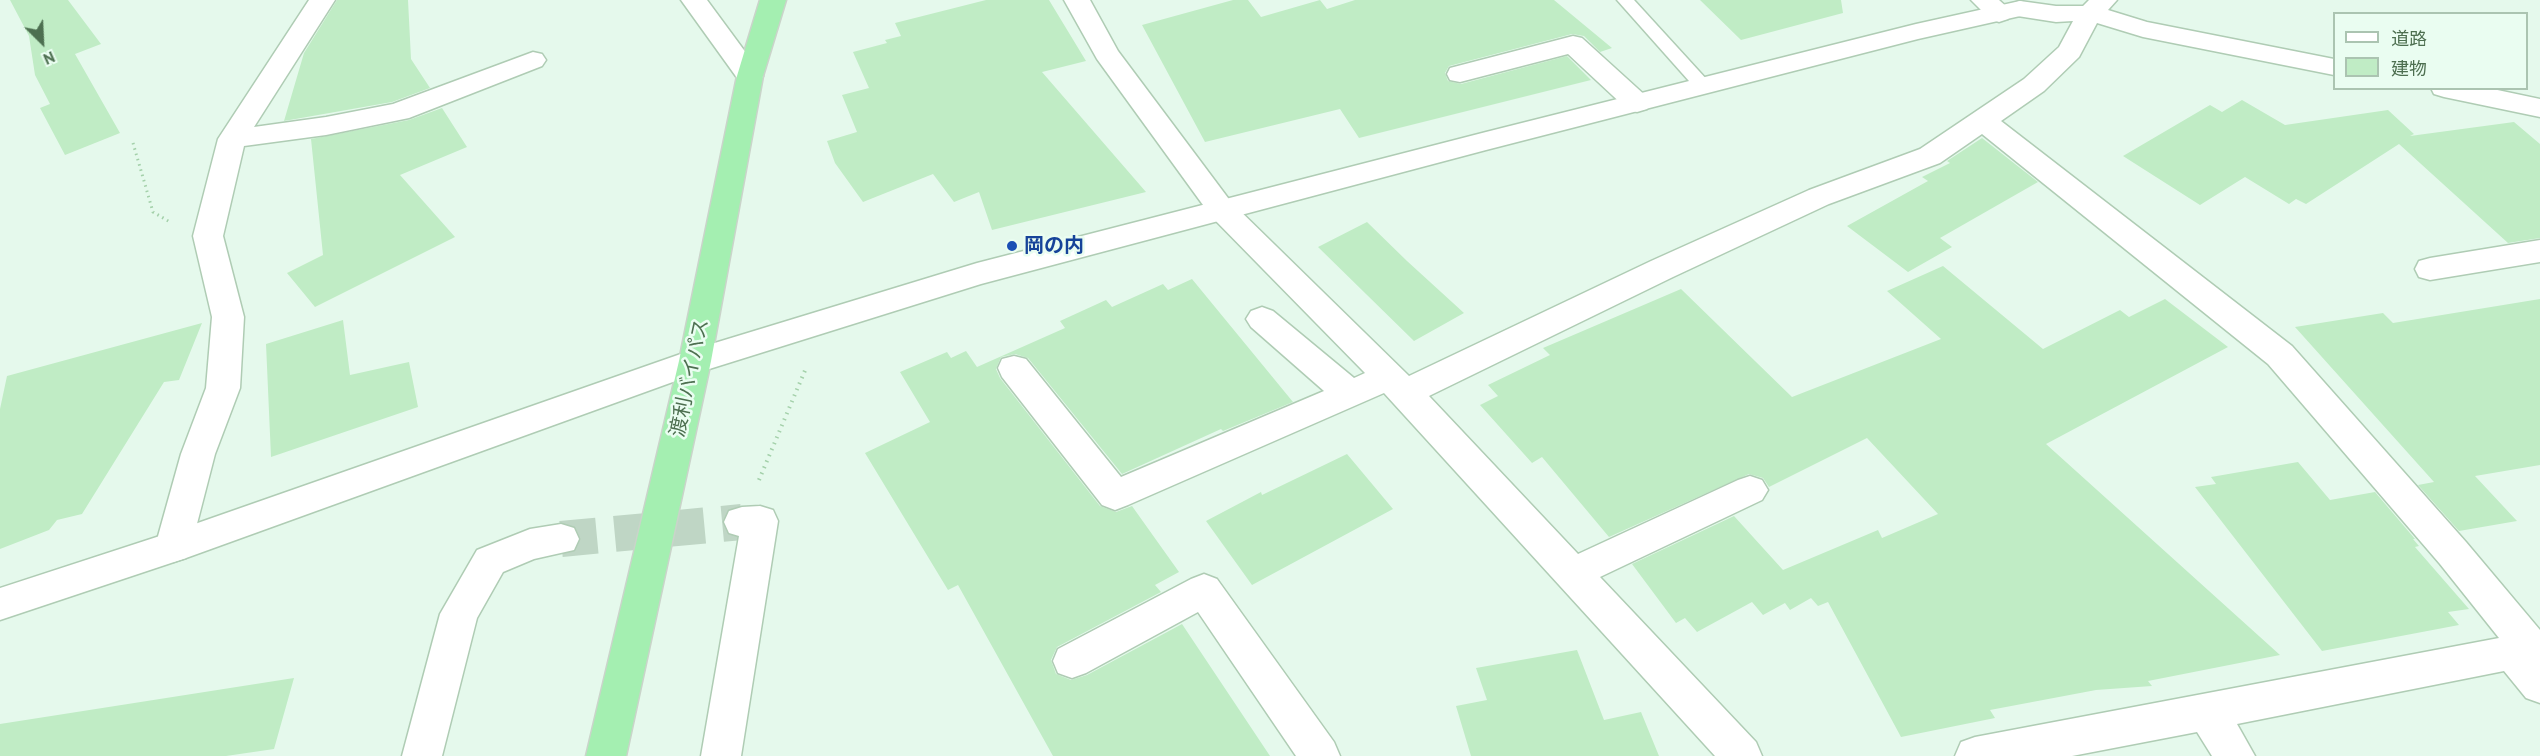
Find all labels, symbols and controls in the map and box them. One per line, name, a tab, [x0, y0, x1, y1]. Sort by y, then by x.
north arrow	[12, 12, 72, 72]
legend	[2333, 12, 2528, 90]
text: 道路	[2391, 27, 2427, 50]
text: N	[40, 47, 58, 70]
text: 建物	[2391, 57, 2427, 80]
place label: 岡の内	[1024, 234, 1084, 258]
marker: 岡の内	[1005, 239, 1019, 253]
street label: 渡利バイパス	[666, 317, 714, 439]

